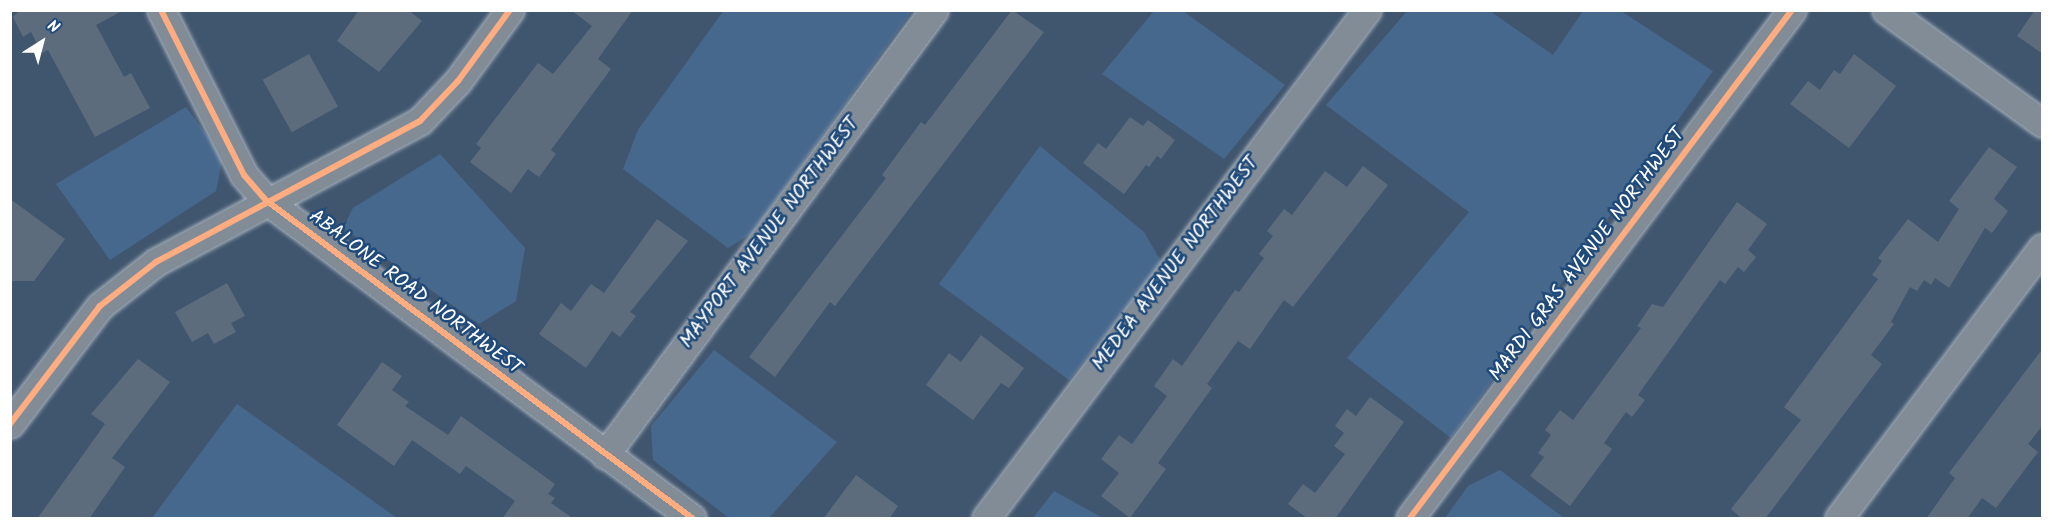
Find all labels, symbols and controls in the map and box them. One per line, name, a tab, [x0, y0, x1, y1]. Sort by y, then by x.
north arrow	[12, 12, 72, 72]
text: N	[41, 14, 64, 40]
street label: MAYPORT AVENUE NORTHWEST	[675, 113, 865, 353]
street label: MARDI GRAS AVENUE NORTHWEST	[1485, 123, 1691, 387]
street label: MEDEA AVENUE NORTHWEST	[1088, 152, 1264, 376]
street label: ABALONE ROAD NORTHWEST	[304, 205, 526, 381]

